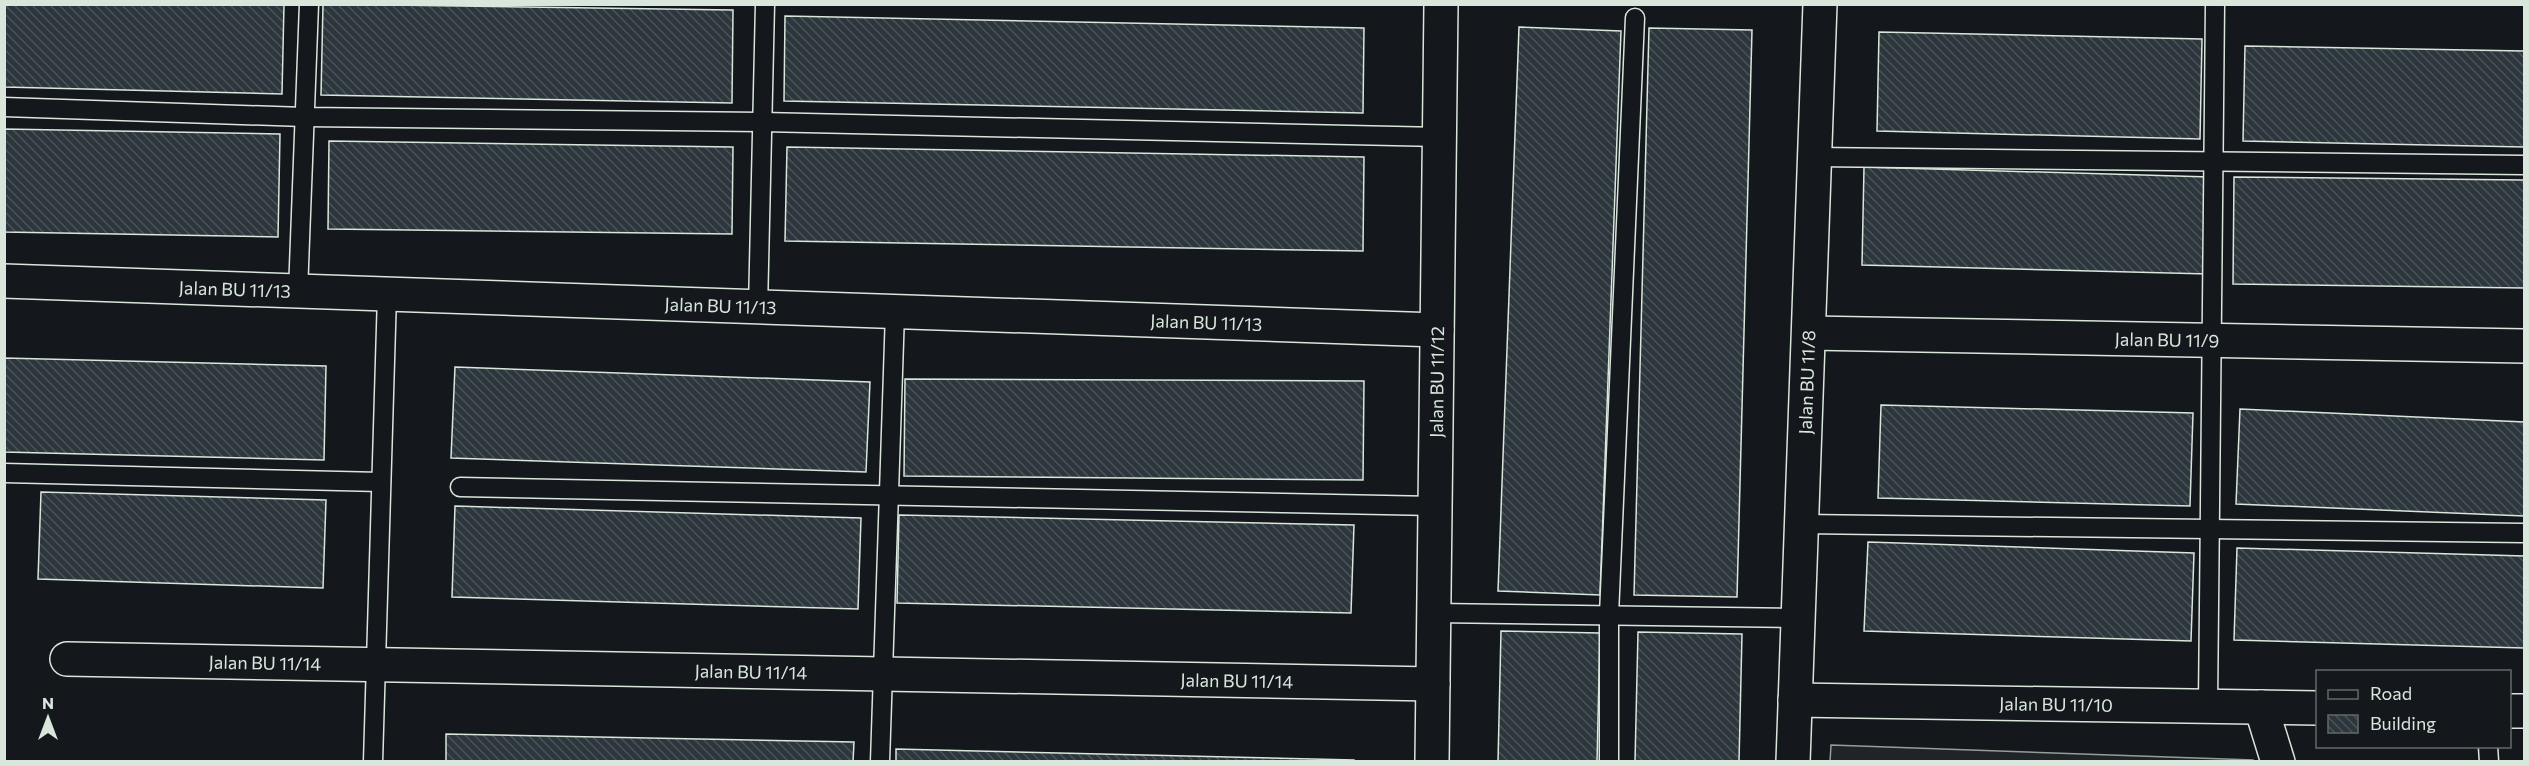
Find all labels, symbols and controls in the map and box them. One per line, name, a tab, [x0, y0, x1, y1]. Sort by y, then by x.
street label: Jalan BU 11/13	[178, 276, 291, 302]
street label: Jalan BU 11/13	[664, 293, 777, 318]
street label: Jalan BU 11/13	[1150, 309, 1263, 335]
street label: Jalan BU 11/12	[1425, 326, 1448, 438]
street label: Jalan BU 11/9	[2114, 328, 2219, 351]
street label: Jalan BU 11/8	[1794, 330, 1819, 435]
street label: Jalan BU 11/14	[208, 651, 322, 675]
street label: Jalan BU 11/14	[694, 659, 808, 684]
street label: Jalan BU 11/14	[1180, 668, 1293, 692]
legend	[2316, 670, 2511, 748]
text: Road	[2370, 682, 2412, 704]
north arrow	[18, 688, 78, 748]
street label: Jalan BU 11/10	[1999, 692, 2113, 716]
text: N	[42, 693, 54, 712]
text: Building	[2370, 712, 2436, 734]

